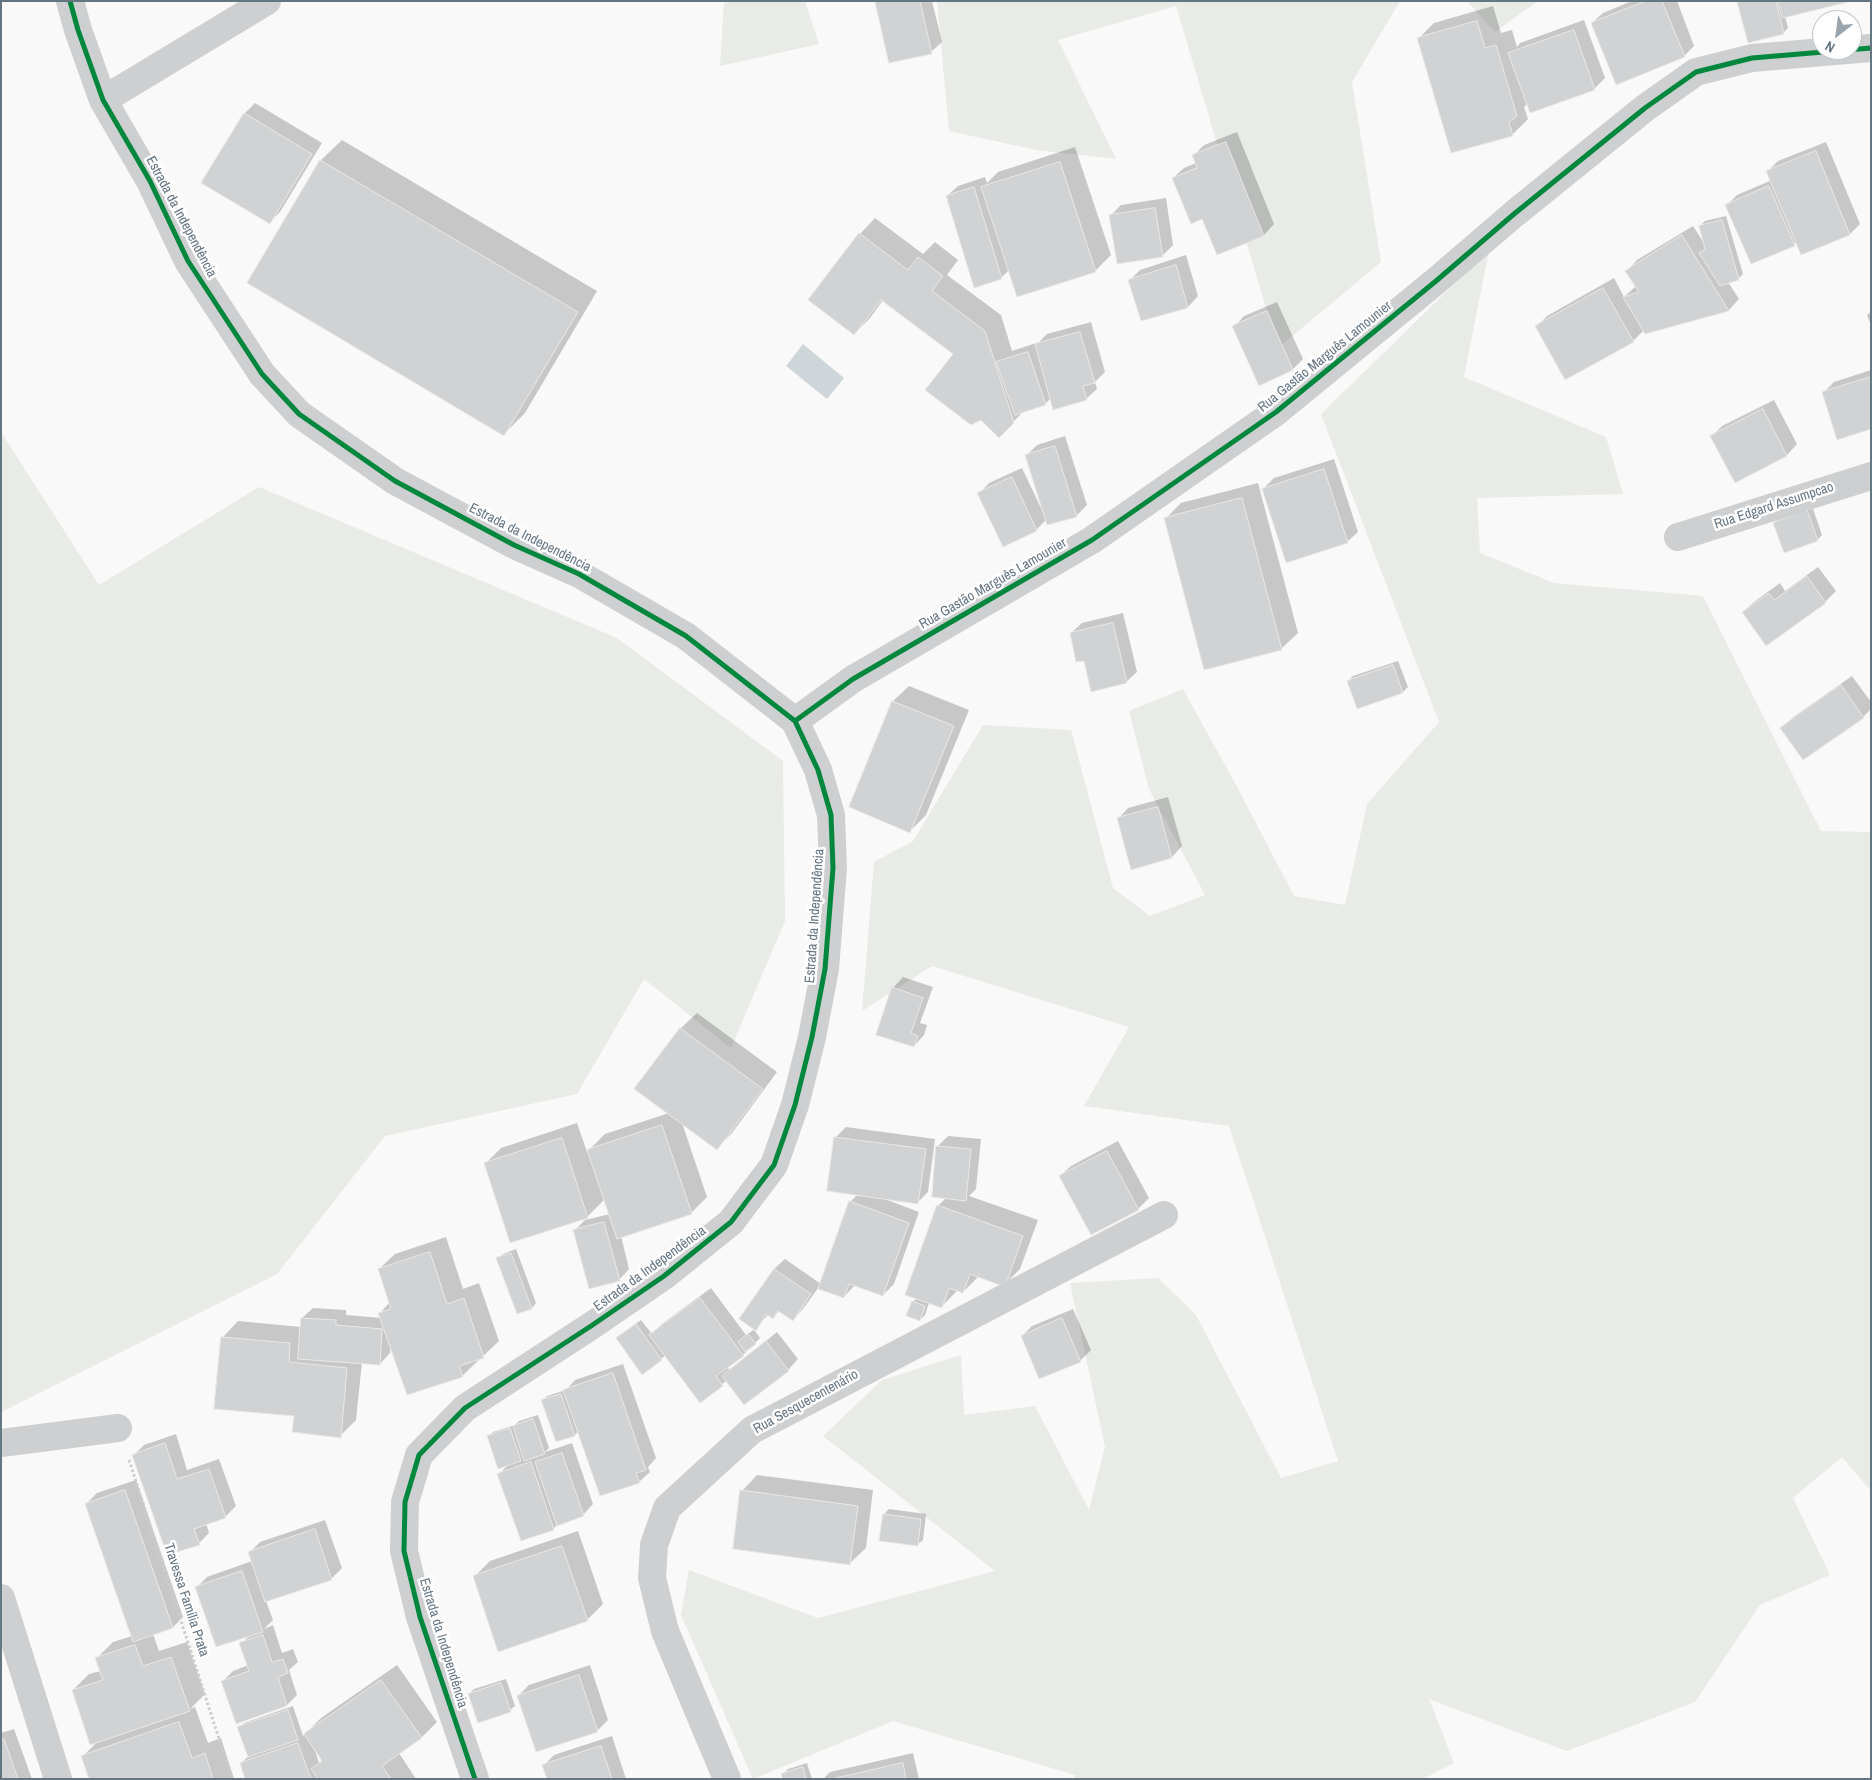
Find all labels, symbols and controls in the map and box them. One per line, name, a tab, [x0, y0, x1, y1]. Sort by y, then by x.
north arrow	[1812, 10, 1862, 60]
text: N	[1822, 37, 1838, 57]
street label: Estrada da Independência	[142, 154, 220, 280]
street label: Rua Gastão Marguês Lamounier	[1255, 298, 1395, 416]
street label: Rua Edgard Assumpcao	[1712, 479, 1836, 533]
street label: Estrada da Independência	[466, 500, 594, 576]
street label: Rua Gastão Marguês Lamounier	[916, 535, 1070, 633]
street label: Estrada da Independência	[802, 848, 828, 984]
street label: Estrada da Independência	[591, 1223, 709, 1315]
street label: Rua Sesquecentenário	[751, 1366, 861, 1438]
street label: Travessa Família Prata	[160, 1541, 212, 1659]
street label: Estrada da Independência	[415, 1576, 471, 1710]

